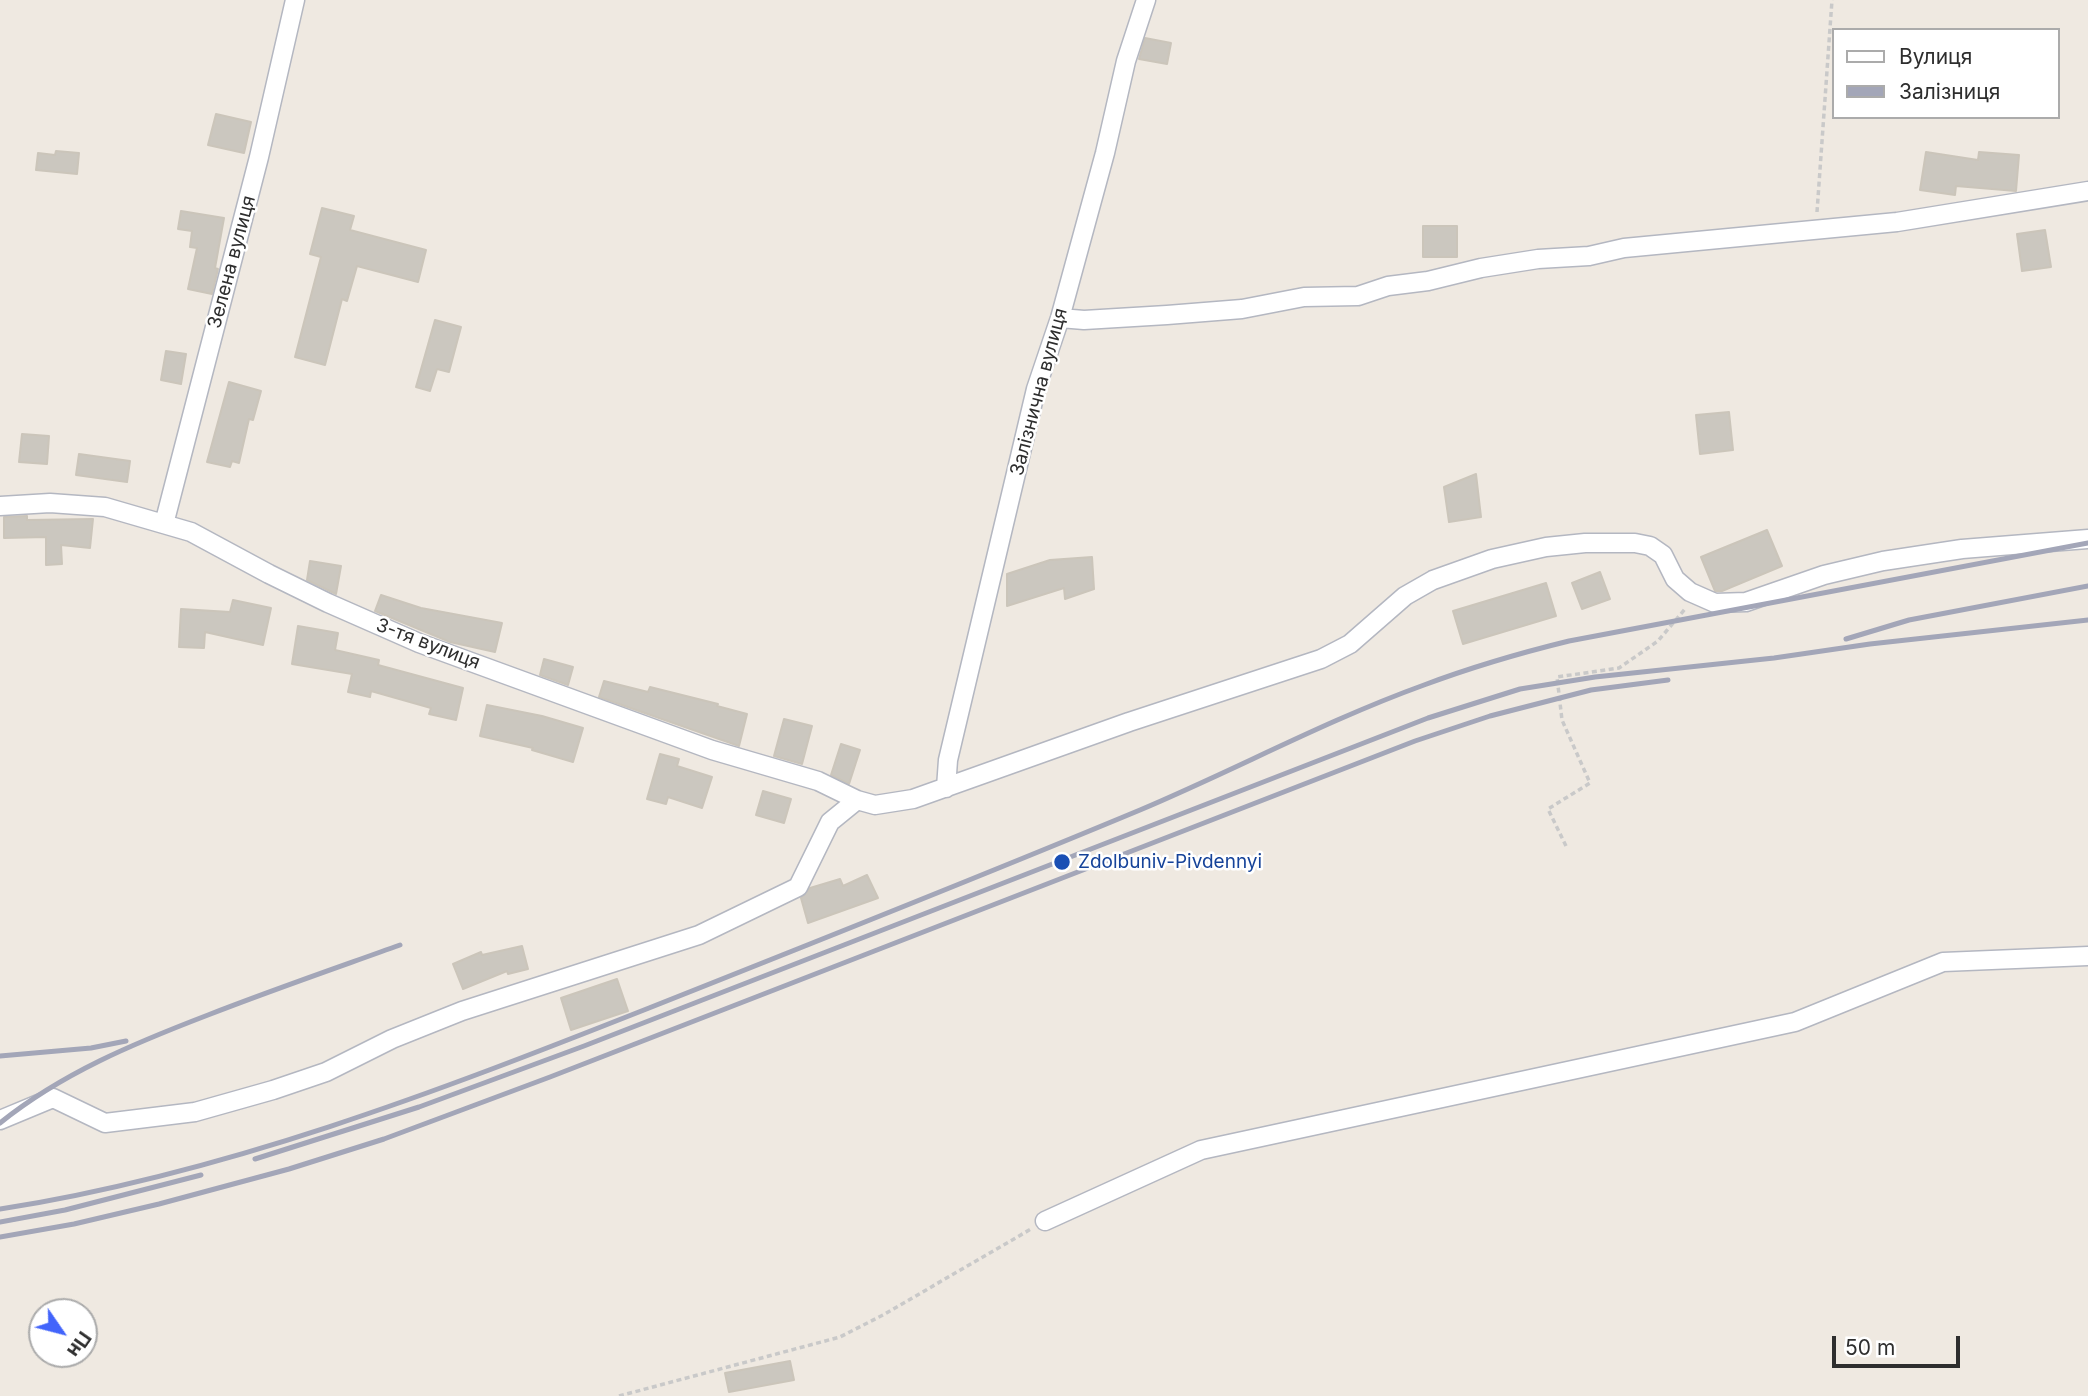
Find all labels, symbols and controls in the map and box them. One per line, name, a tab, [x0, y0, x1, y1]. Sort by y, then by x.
legend	[1832, 28, 2060, 119]
text: Вулиця	[1899, 44, 1972, 69]
text: Залізниця	[1899, 79, 2000, 104]
street label: Зелена вулиця	[203, 193, 261, 331]
street label: Залізнична вулиця	[1006, 306, 1072, 478]
street label: 3-тя вулиця	[373, 614, 483, 674]
place label: Zdolbuniv-Pivdennyi	[1078, 851, 1262, 873]
marker: Zdolbuniv-Pivdennyi	[1052, 852, 1072, 872]
north arrow	[28, 1298, 98, 1368]
scale bar	[1836, 1322, 1964, 1366]
text: Пн	[62, 1327, 96, 1361]
text: 50 m	[1845, 1335, 1895, 1360]

